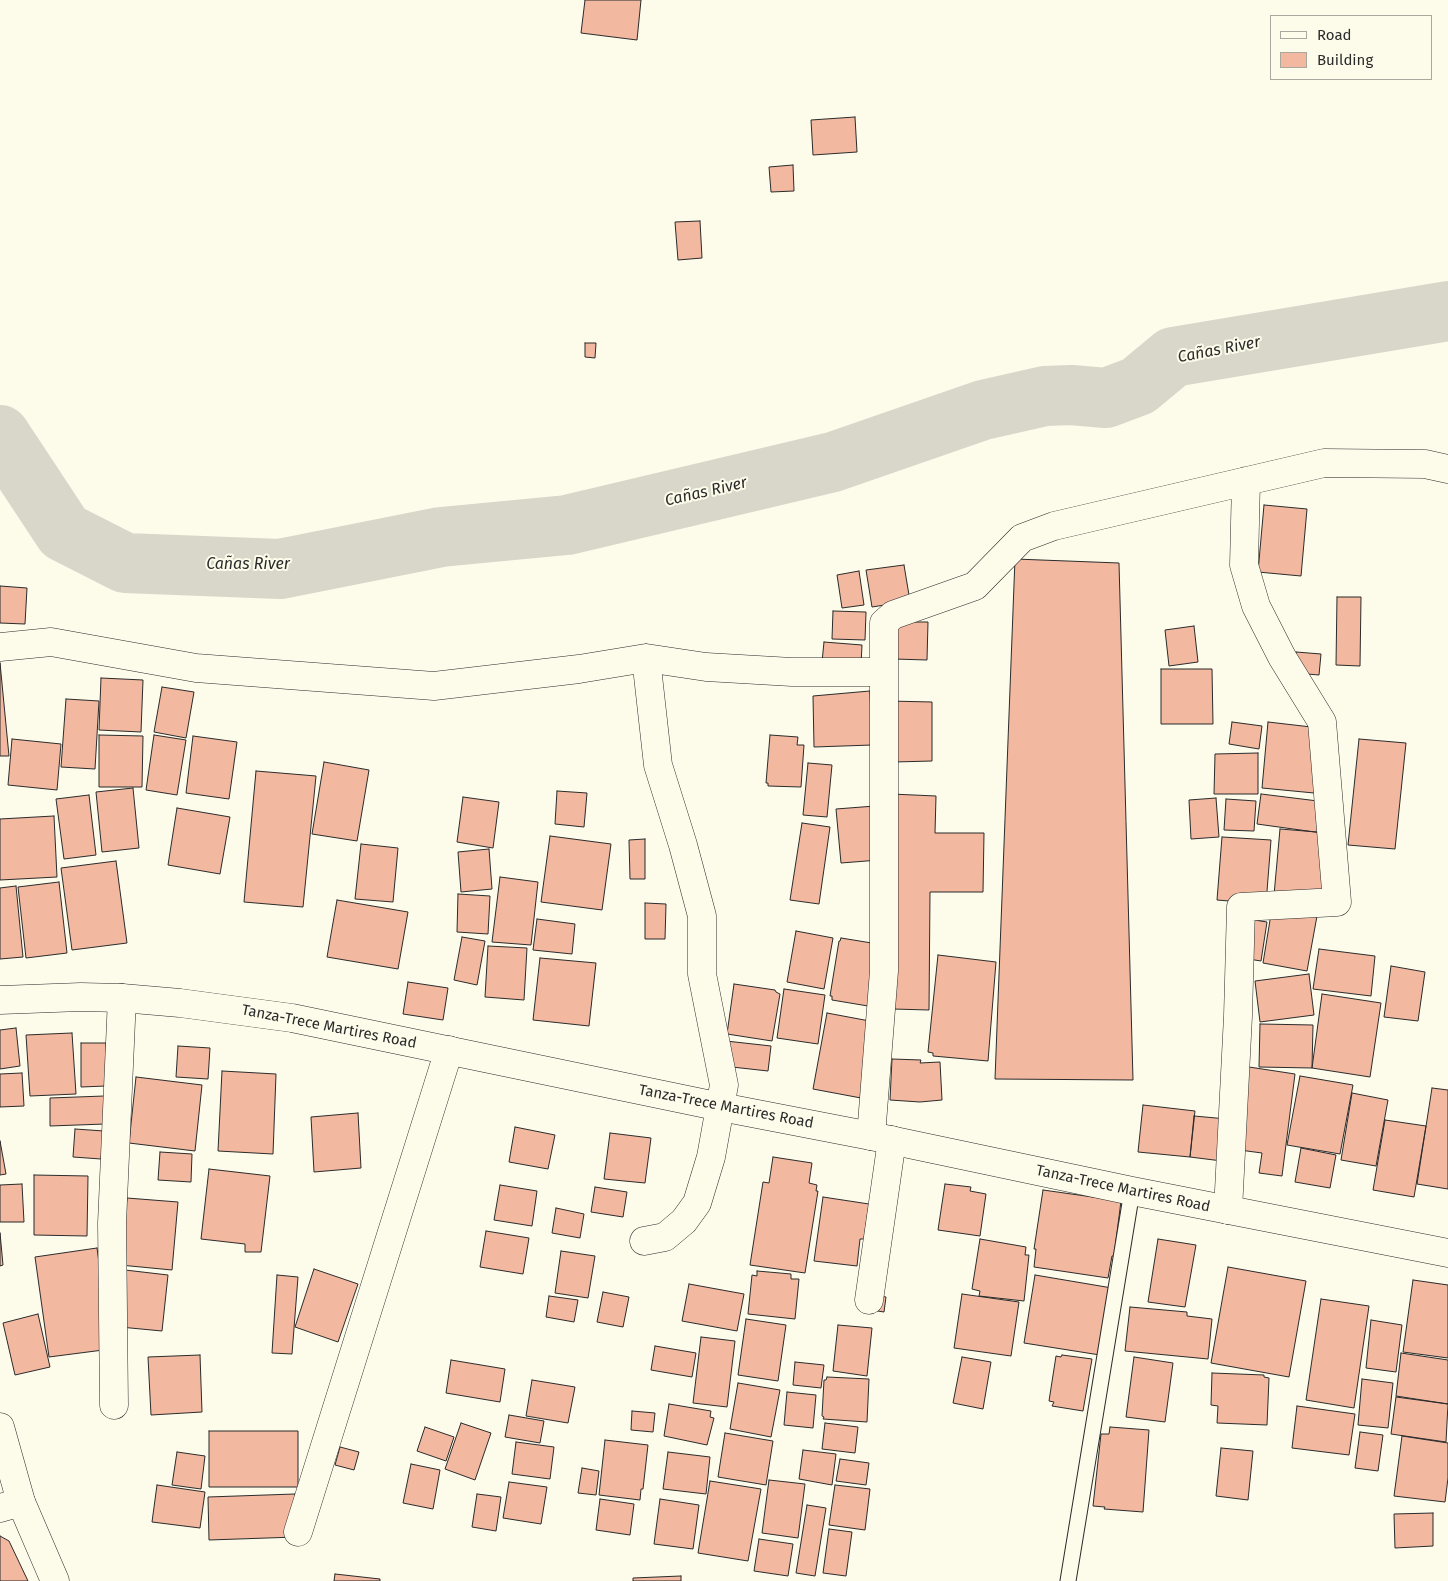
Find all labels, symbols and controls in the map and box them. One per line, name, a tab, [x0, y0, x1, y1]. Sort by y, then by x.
legend	[1270, 15, 1433, 80]
text: Road	[1317, 26, 1352, 44]
text: Building	[1317, 51, 1373, 69]
water label: Cañas River	[1176, 333, 1262, 367]
water label: Cañas River	[663, 473, 749, 511]
water label: Cañas River	[206, 555, 290, 575]
street label: Tanza-Trece Martires Road	[240, 1001, 418, 1053]
street label: Tanza-Trece Martires Road	[637, 1081, 815, 1133]
street label: Tanza-Trece Martires Road	[1034, 1162, 1212, 1216]

